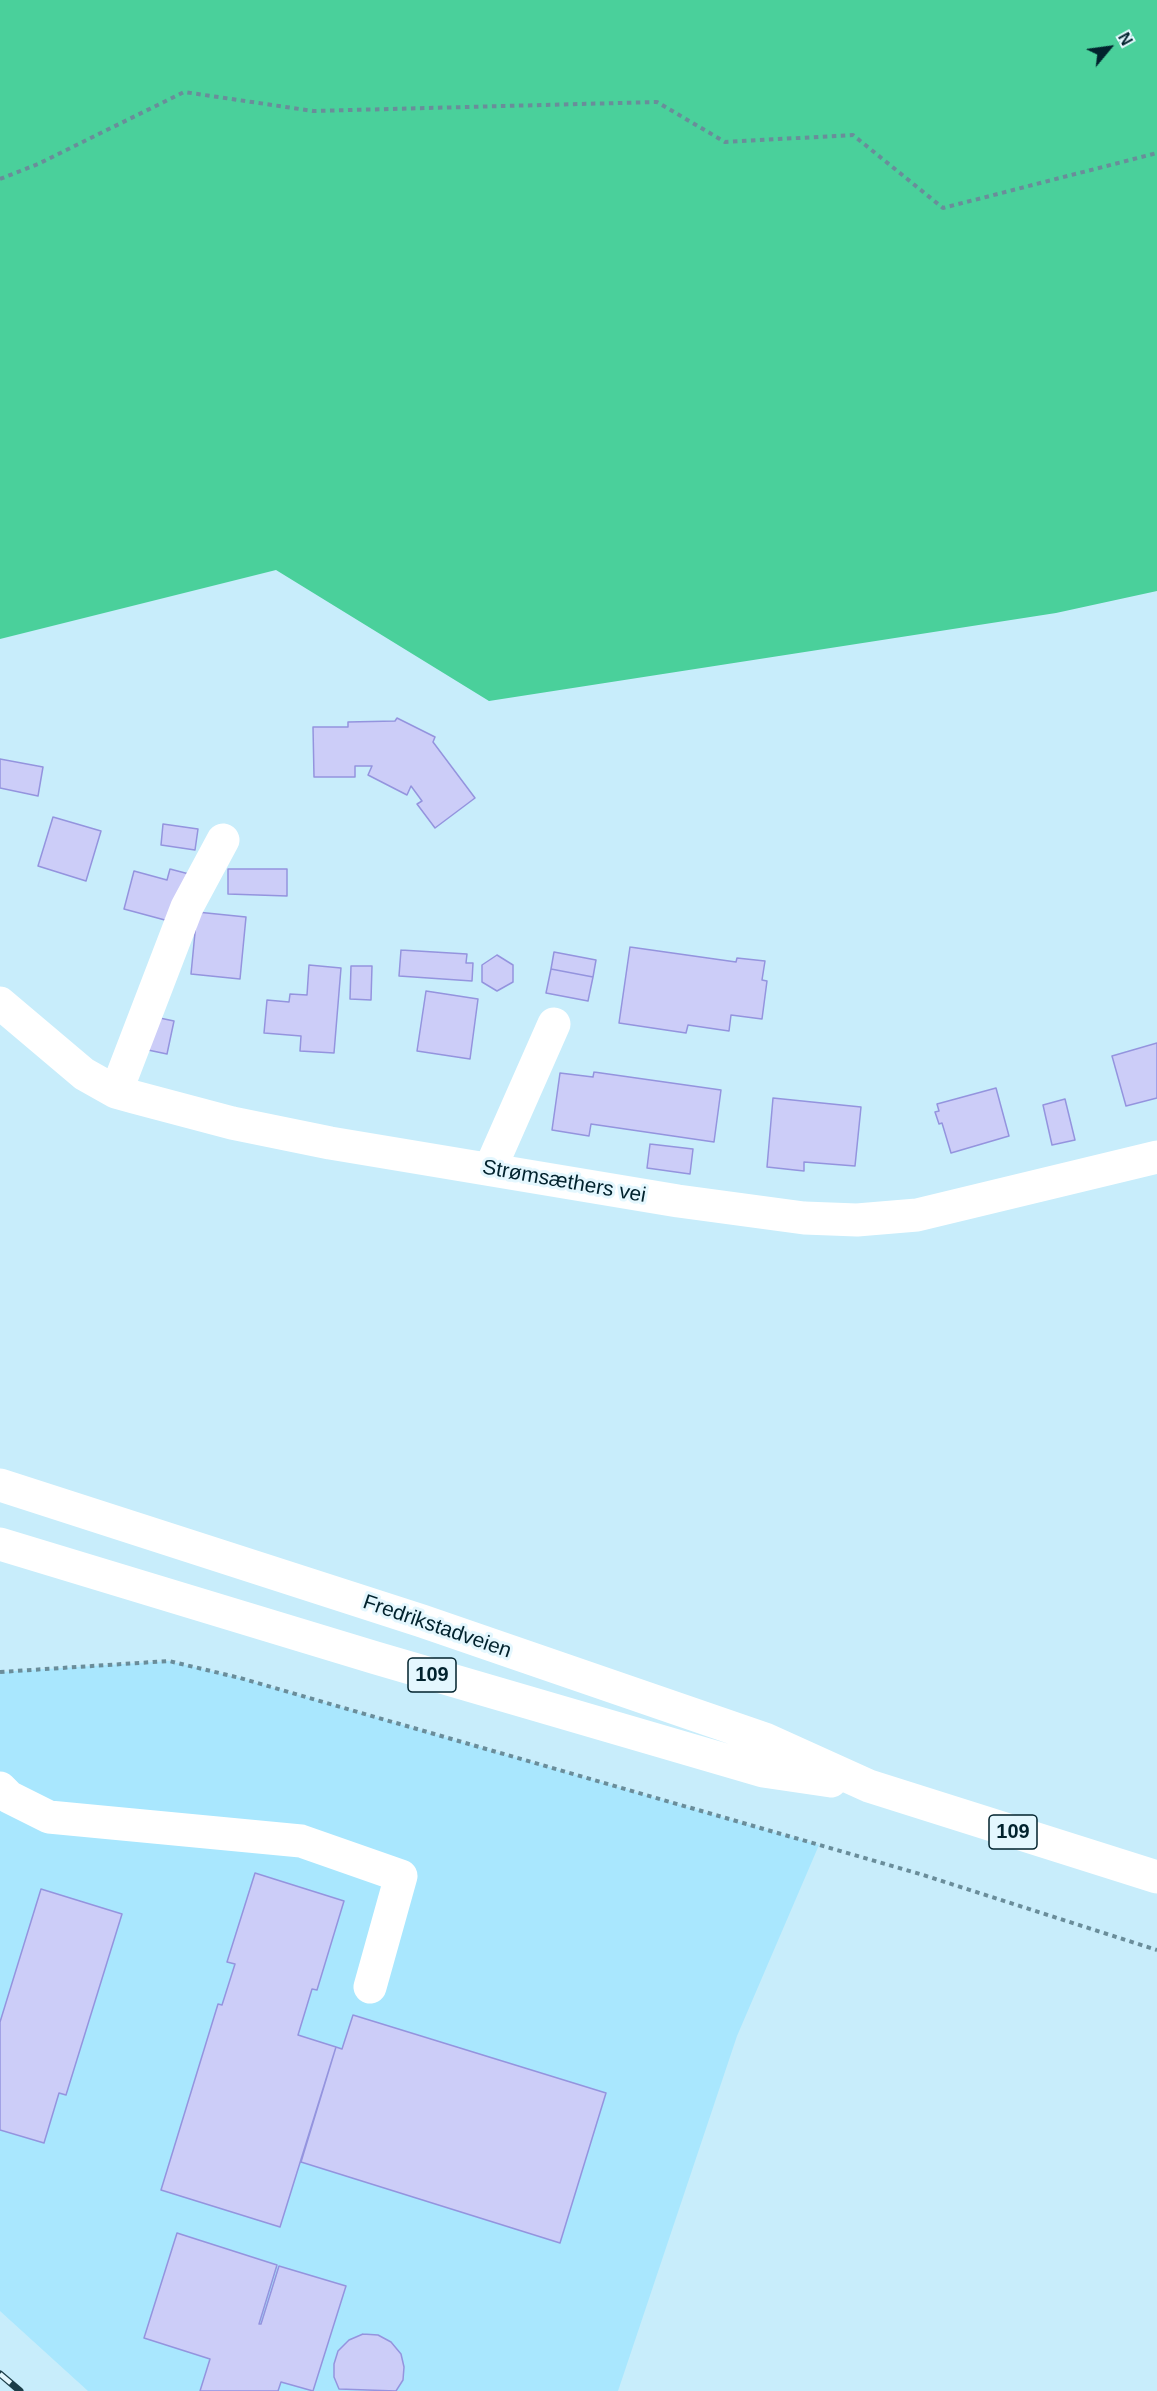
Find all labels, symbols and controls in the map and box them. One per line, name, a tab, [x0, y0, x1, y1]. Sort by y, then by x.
north arrow	[1079, 18, 1139, 78]
text: N	[1115, 30, 1135, 48]
street label: Strømsæthers vei	[480, 1155, 648, 1209]
street label: Fredrikstadveien	[360, 1590, 514, 1664]
road number: 109	[408, 1658, 456, 1692]
road number: 109	[989, 1815, 1037, 1849]

